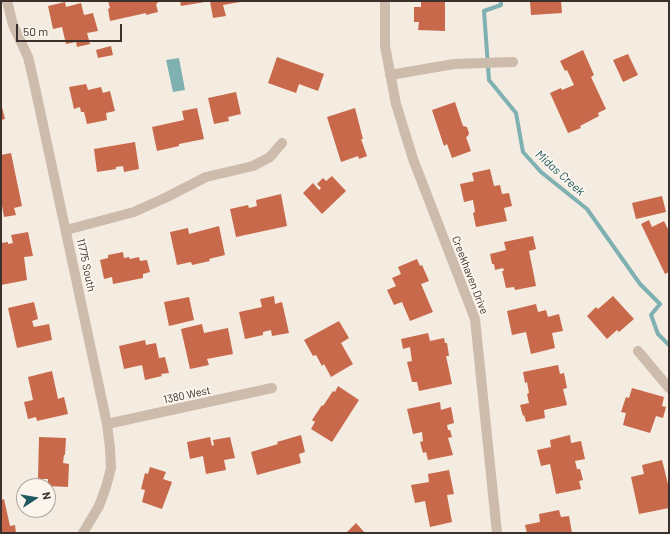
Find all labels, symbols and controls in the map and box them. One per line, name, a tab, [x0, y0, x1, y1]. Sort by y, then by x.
scale bar	[18, 16, 124, 42]
text: 50 m	[23, 24, 48, 38]
water label: Midas Creek	[532, 147, 588, 199]
street label: Creekhaven Drive	[449, 234, 491, 316]
street label: 11775 South	[74, 237, 98, 293]
street label: 1380 West	[162, 384, 212, 406]
north arrow	[16, 478, 56, 518]
text: N	[40, 491, 54, 501]

